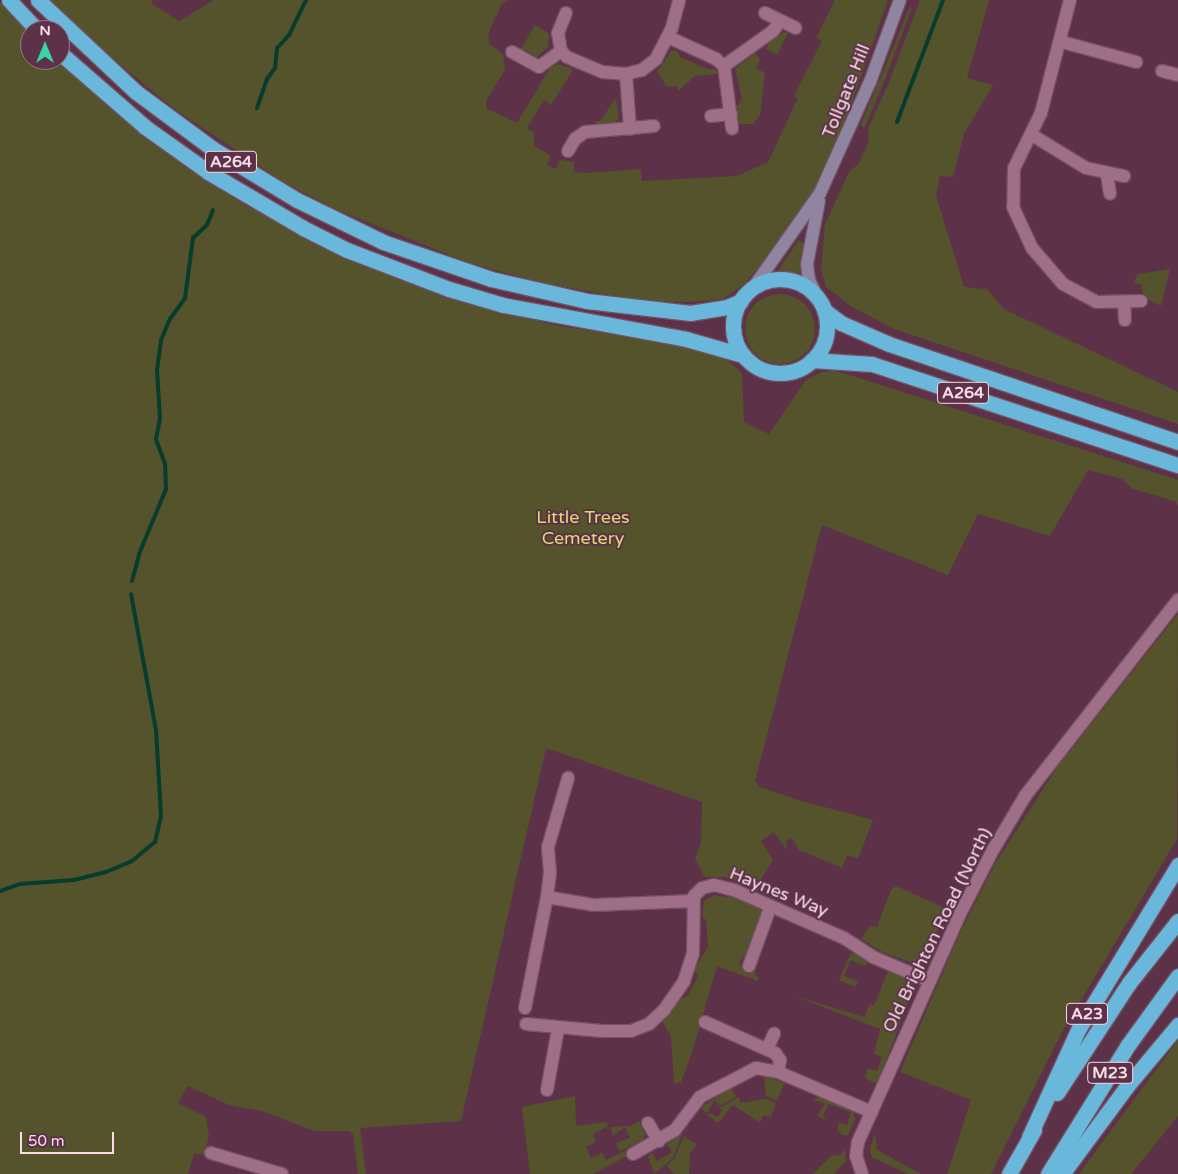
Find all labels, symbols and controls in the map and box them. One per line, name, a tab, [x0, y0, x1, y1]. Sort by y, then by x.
north arrow	[20, 20, 70, 70]
text: N	[39, 22, 51, 39]
street label: Tollgate Hill	[817, 41, 875, 141]
road number: A264	[205, 148, 257, 176]
road number: A264	[937, 379, 989, 406]
park label: Little Trees Cemetery	[536, 507, 630, 550]
street label: Old Brighton Road (North)	[878, 824, 996, 1036]
street label: Haynes Way	[726, 862, 832, 922]
road number: A23	[1066, 1001, 1108, 1028]
road number: M23	[1086, 1060, 1134, 1086]
scale bar	[22, 1122, 116, 1154]
text: 50 m	[28, 1132, 65, 1150]

